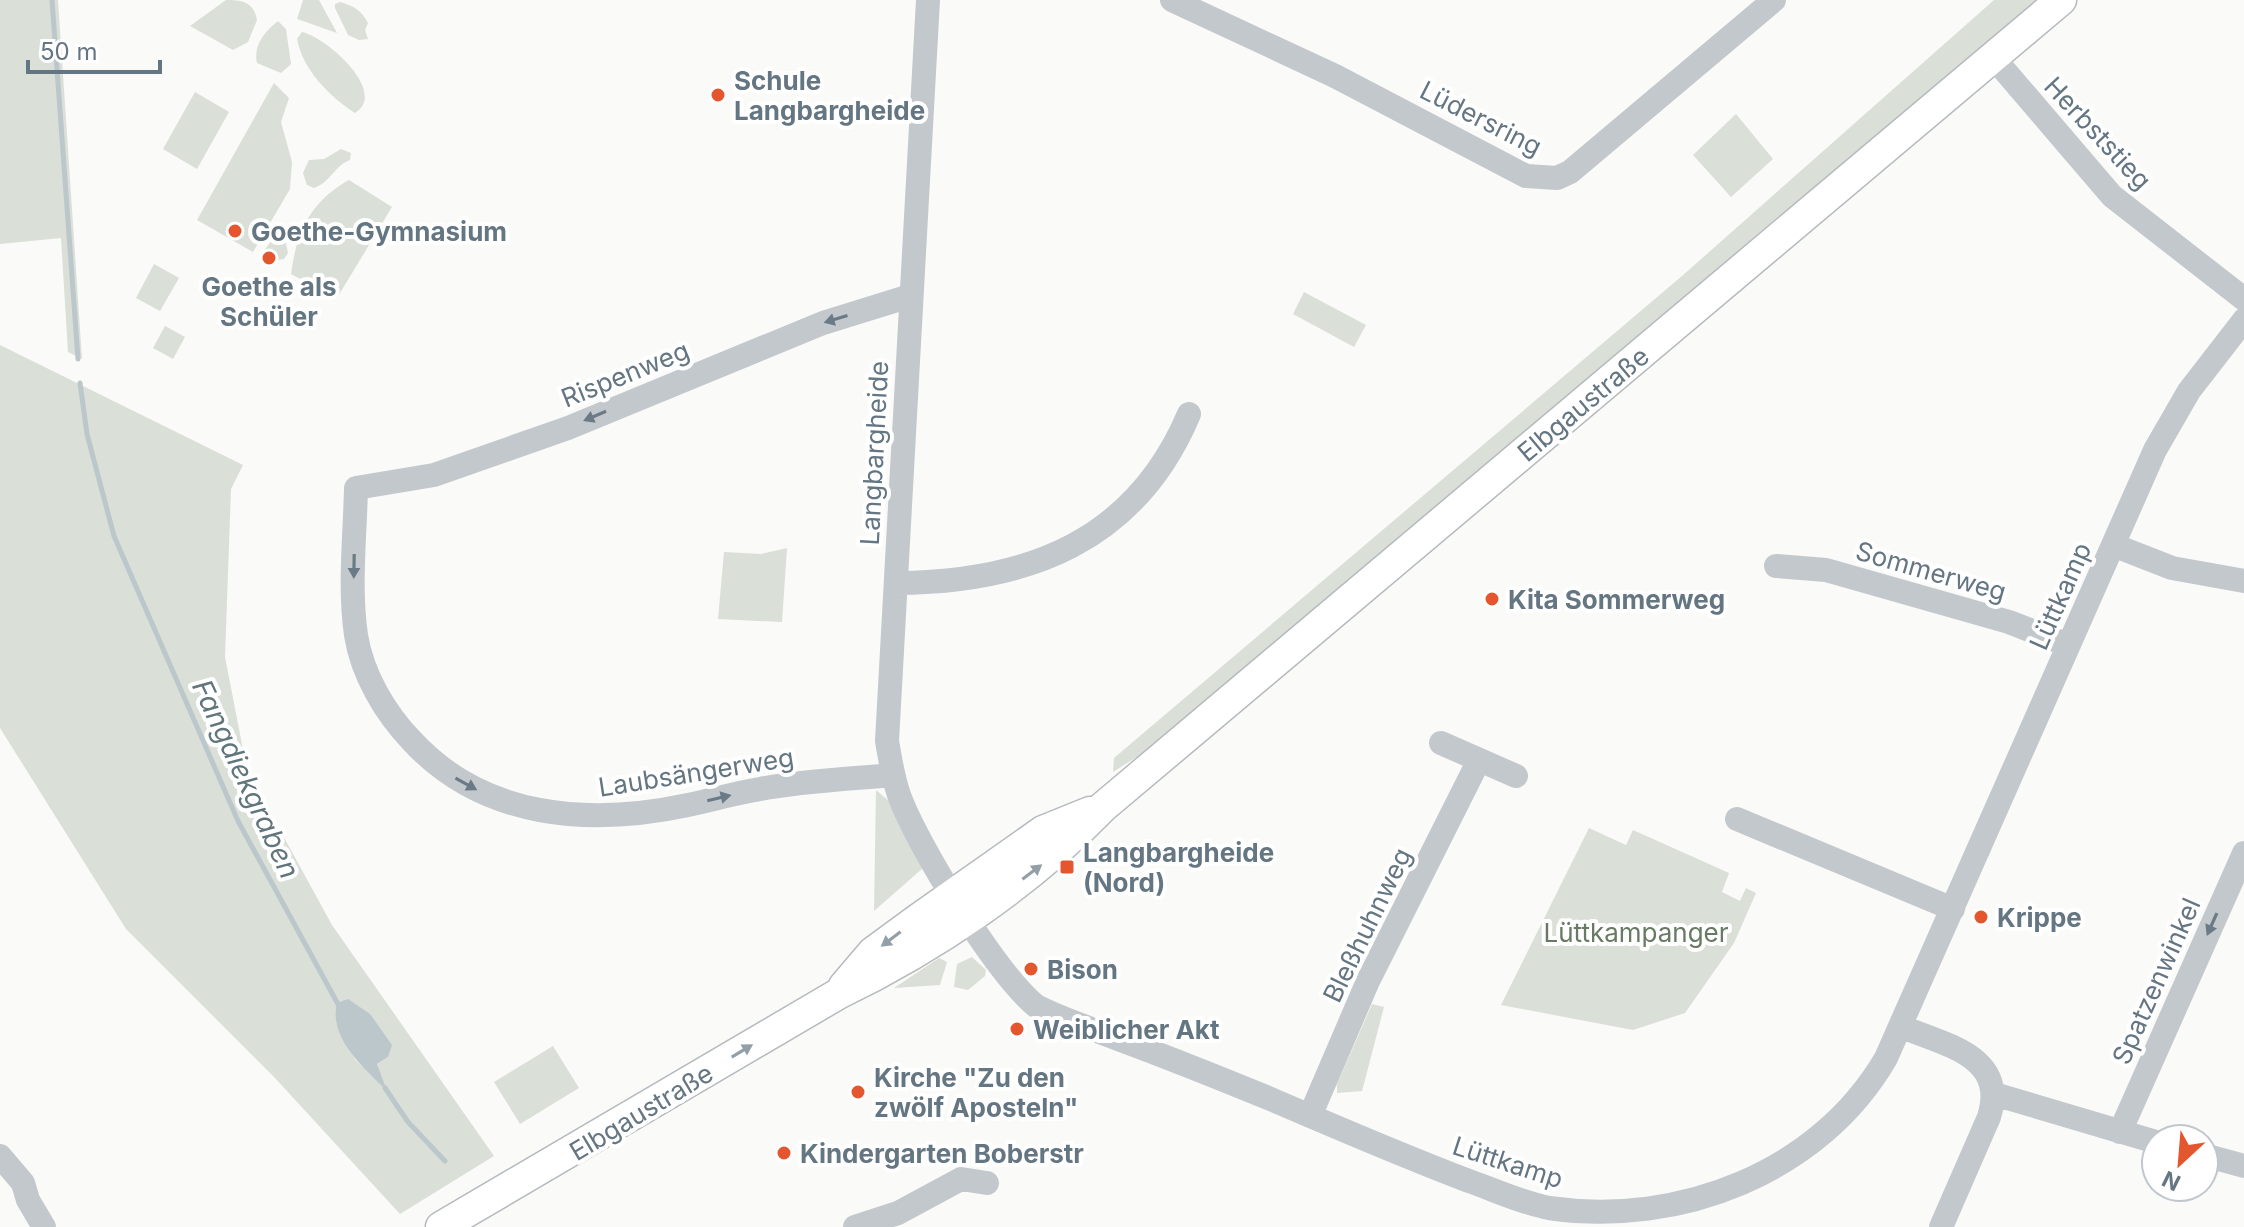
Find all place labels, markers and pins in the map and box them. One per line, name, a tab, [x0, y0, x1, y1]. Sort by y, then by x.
place label: Schule Langbargheide	[734, 65, 925, 126]
marker: Schule Langbargheide	[709, 86, 727, 104]
place label: Goethe-Gymnasium	[251, 216, 507, 247]
marker: Goethe-Gymnasium	[226, 222, 244, 240]
marker: Goethe als Schüler	[260, 249, 278, 267]
place label: Goethe als Schüler	[201, 271, 337, 332]
place label: Kita Sommerweg	[1508, 584, 1725, 615]
marker: Kita Sommerweg	[1483, 590, 1501, 608]
place label: Langbargheide (Nord)	[1083, 837, 1274, 898]
marker: Langbargheide (Nord)	[1058, 858, 1076, 876]
place label: Krippe	[1997, 902, 2082, 933]
marker: Krippe	[1972, 908, 1990, 926]
place label: Bison	[1047, 954, 1118, 985]
marker: Bison	[1022, 960, 1040, 978]
place label: Weiblicher Akt	[1033, 1014, 1220, 1045]
marker: Weiblicher Akt	[1008, 1020, 1026, 1038]
place label: Kirche "Zu den zwölf Aposteln"	[874, 1062, 1078, 1123]
marker: Kirche "Zu den zwölf Aposteln"	[849, 1083, 867, 1101]
place label: Kindergarten Boberstr	[800, 1138, 1084, 1169]
marker: Kindergarten Boberstr	[775, 1144, 793, 1162]

